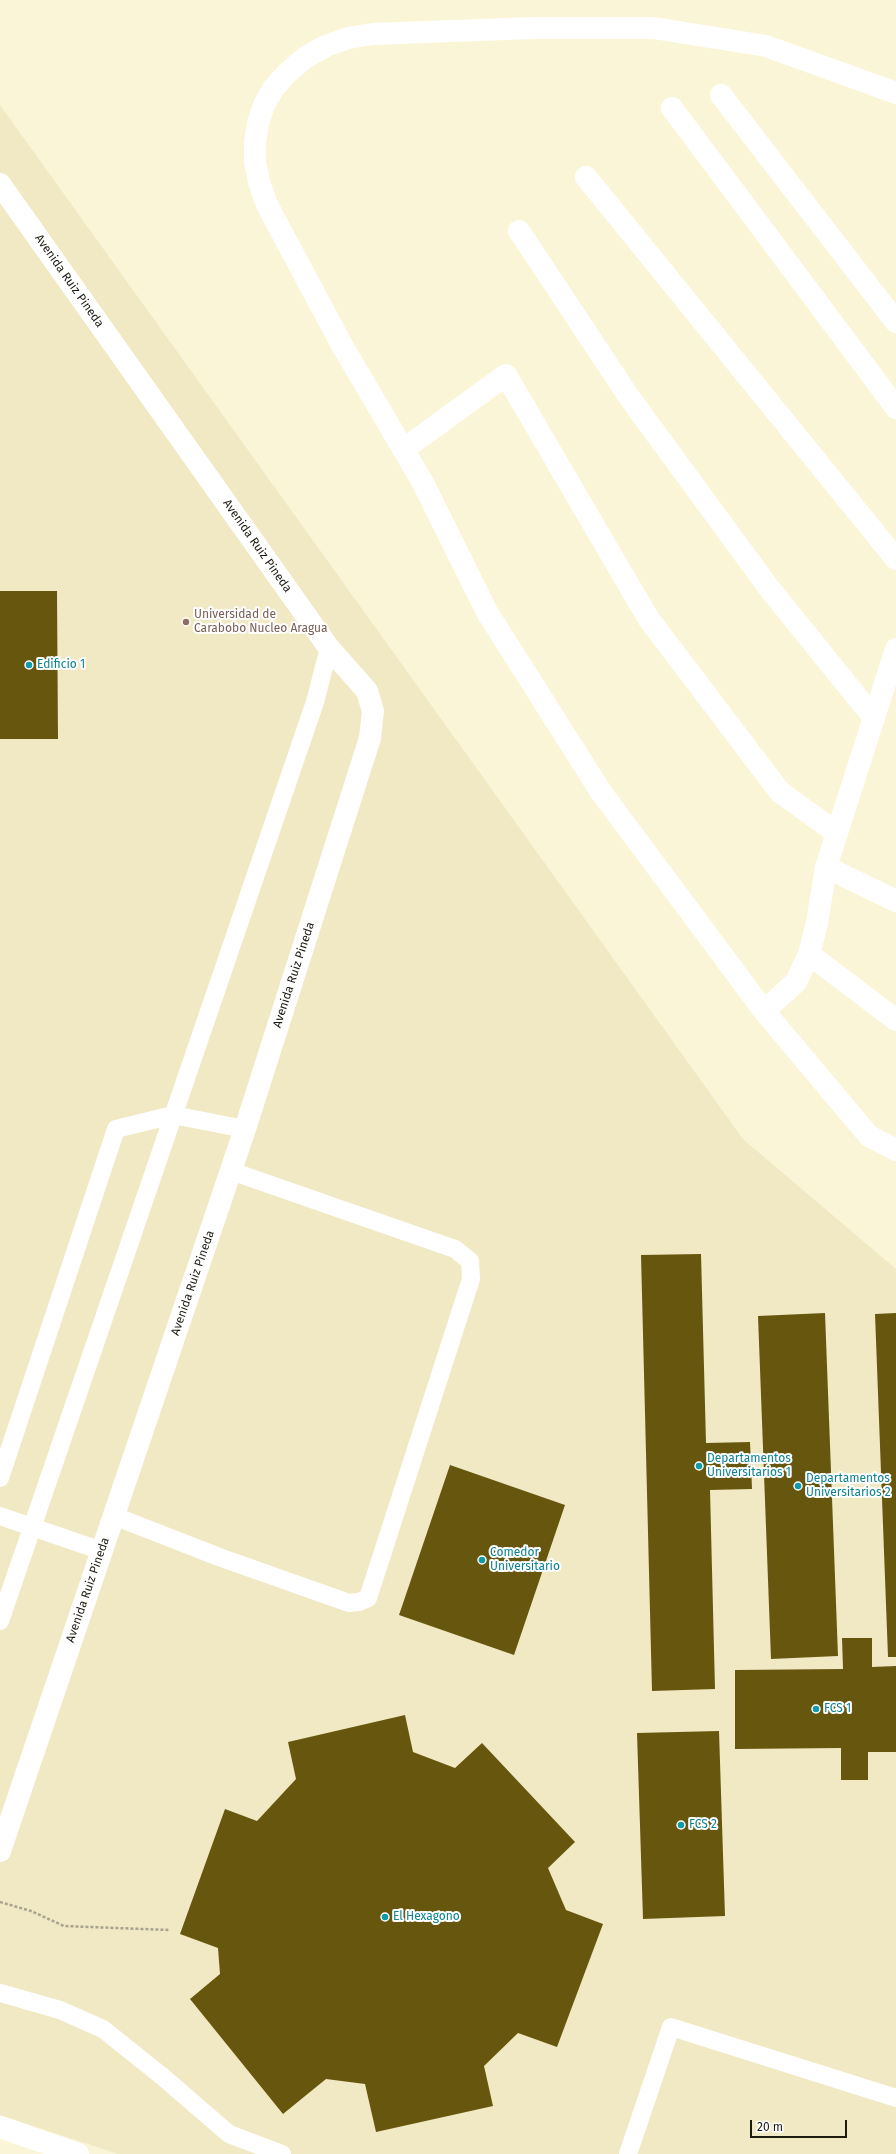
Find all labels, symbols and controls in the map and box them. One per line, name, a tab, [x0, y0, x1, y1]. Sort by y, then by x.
street label: Avenida Ruiz Pineda	[31, 232, 107, 330]
street label: Avenida Ruiz Pineda	[219, 497, 295, 595]
place label: Universidad de Carabobo Nucleo Aragua	[194, 608, 328, 636]
marker: Universidad de Carabobo Nucleo Aragua	[181, 617, 191, 627]
place label: Edificio 1	[37, 658, 85, 672]
marker: Edificio 1	[24, 660, 34, 670]
street label: Avenida Ruiz Pineda	[270, 920, 318, 1030]
street label: Avenida Ruiz Pineda	[168, 1229, 218, 1337]
place label: Departamentos Universitarios 1	[707, 1452, 791, 1480]
marker: Departamentos Universitarios 1	[694, 1461, 704, 1471]
place label: Departamentos Universitarios 2	[806, 1472, 891, 1500]
marker: Departamentos Universitarios 2	[793, 1481, 803, 1491]
street label: Avenida Ruiz Pineda	[63, 1536, 113, 1644]
place label: Comedor Universitario	[490, 1546, 560, 1574]
marker: Comedor Universitario	[477, 1555, 487, 1565]
place label: FCS 1	[824, 1702, 851, 1716]
marker: FCS 1	[811, 1704, 821, 1714]
place label: FCS 2	[689, 1818, 717, 1832]
marker: FCS 2	[676, 1820, 686, 1830]
place label: El Hexagono	[393, 1910, 460, 1924]
marker: El Hexagono	[380, 1912, 390, 1922]
scale bar	[752, 2112, 849, 2138]
text: 20 m	[757, 2120, 783, 2134]

